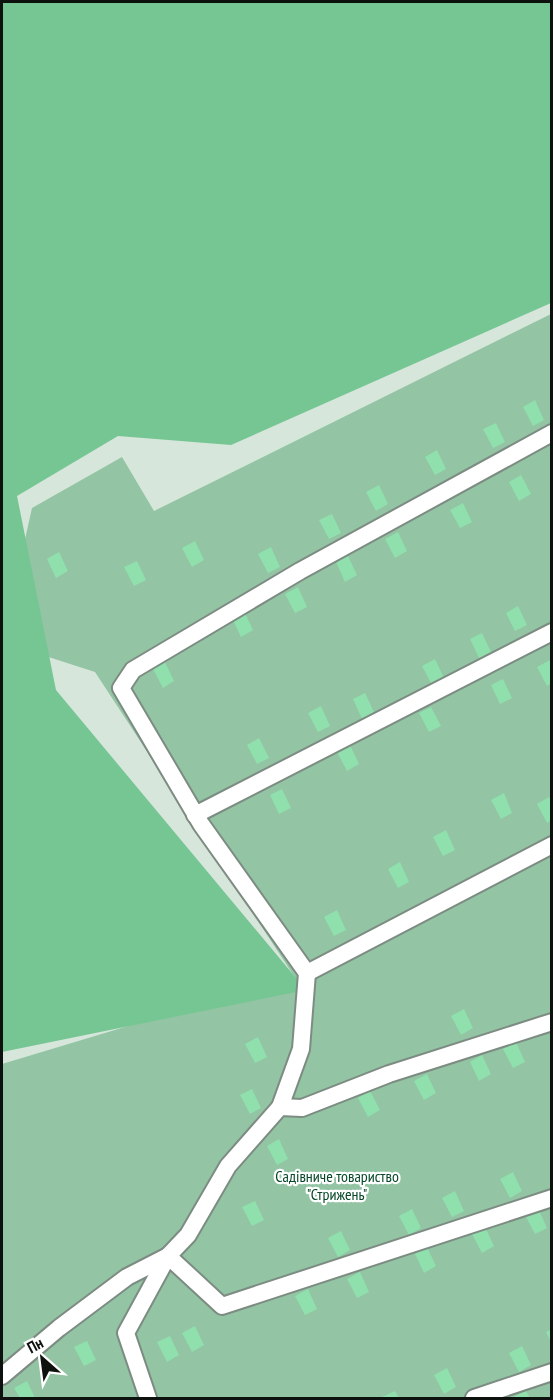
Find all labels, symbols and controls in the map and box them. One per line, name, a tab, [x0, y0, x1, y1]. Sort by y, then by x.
park label: Садівниче товариство "Стрижень"	[275, 1166, 399, 1204]
north arrow	[12, 1328, 72, 1388]
text: Пн	[23, 1332, 46, 1357]

